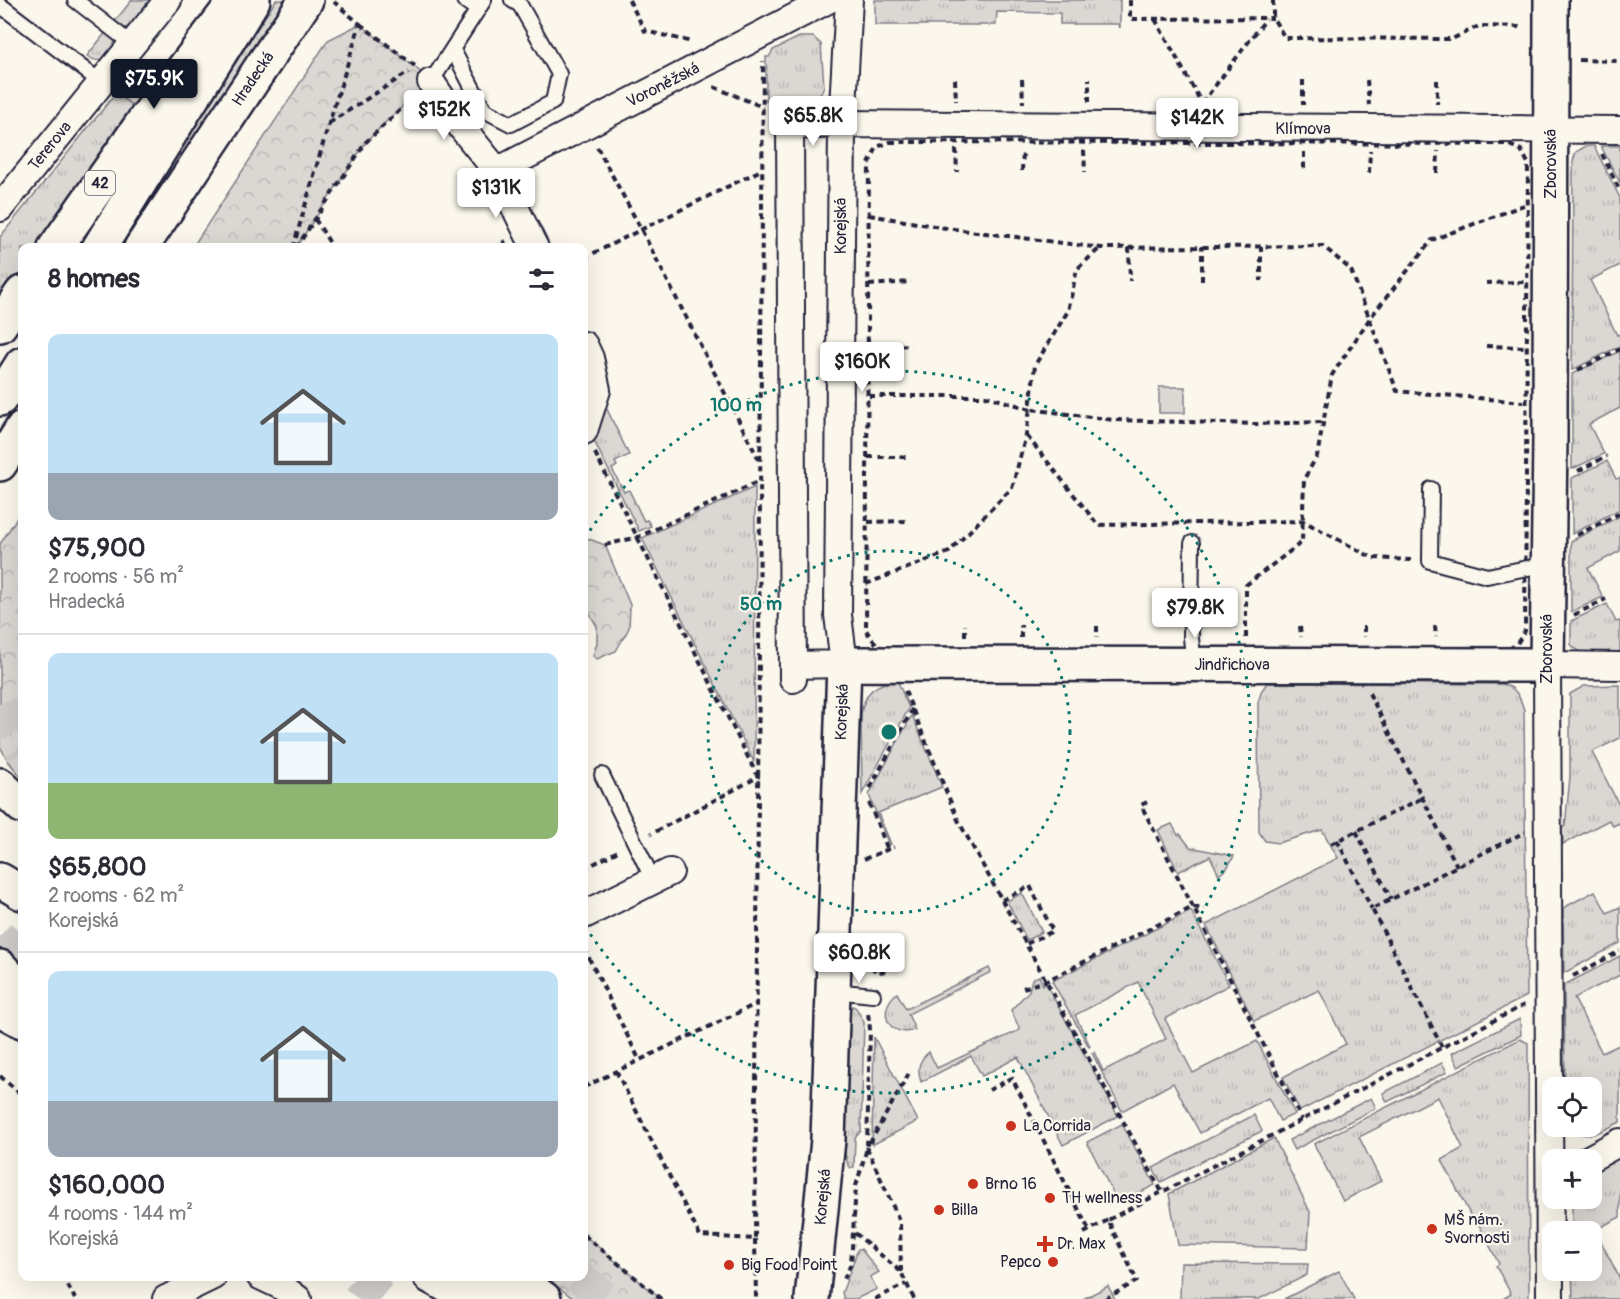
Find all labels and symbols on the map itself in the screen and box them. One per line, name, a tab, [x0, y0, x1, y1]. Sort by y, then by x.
street label: Hradecká	[228, 48, 278, 110]
street label: Voroněžská	[623, 58, 703, 112]
pin: $75.9K	[105, 59, 203, 110]
pin: $152K	[402, 90, 486, 141]
pin: $65.8K	[764, 96, 862, 147]
pin: $142K	[1155, 98, 1239, 149]
street label: Tererova	[24, 117, 76, 175]
street label: Klímova	[1275, 119, 1331, 139]
street label: Zborovská	[1541, 129, 1561, 199]
pin: $131K	[454, 168, 538, 219]
road number: 42	[85, 171, 115, 195]
street label: Korejská	[831, 198, 851, 254]
pin: $160K	[820, 342, 904, 393]
text: 100 m	[710, 394, 762, 417]
pin: $79.8K	[1146, 588, 1244, 639]
text: 50 m	[740, 593, 782, 616]
street label: Zborovská	[1537, 614, 1557, 684]
street label: Jindřichova	[1194, 655, 1270, 675]
street label: Korejská	[831, 683, 853, 741]
centre of rings	[879, 722, 899, 742]
pin: $60.8K	[810, 933, 908, 984]
place label: La Corrida	[1023, 1116, 1091, 1136]
marker: La Corrida	[1004, 1119, 1018, 1133]
street label: Korejská	[811, 1168, 835, 1226]
place label: Brno 16	[985, 1174, 1037, 1194]
marker: Brno 16	[966, 1177, 980, 1191]
place label: TH wellness	[1062, 1188, 1142, 1208]
marker: TH wellness	[1043, 1191, 1057, 1205]
place label: Billa	[951, 1200, 978, 1220]
marker: Billa	[932, 1203, 946, 1217]
place label: MŠ nám. Svornosti	[1444, 1209, 1509, 1248]
marker: MŠ nám. Svornosti	[1425, 1222, 1439, 1236]
place label: Dr. Max	[1057, 1234, 1106, 1254]
marker: Dr. Max	[1038, 1237, 1052, 1251]
place label: Pepco	[1000, 1252, 1041, 1272]
place label: Big Food Point	[741, 1255, 838, 1275]
marker: Pepco	[1046, 1255, 1060, 1269]
marker: Big Food Point	[722, 1258, 736, 1272]

